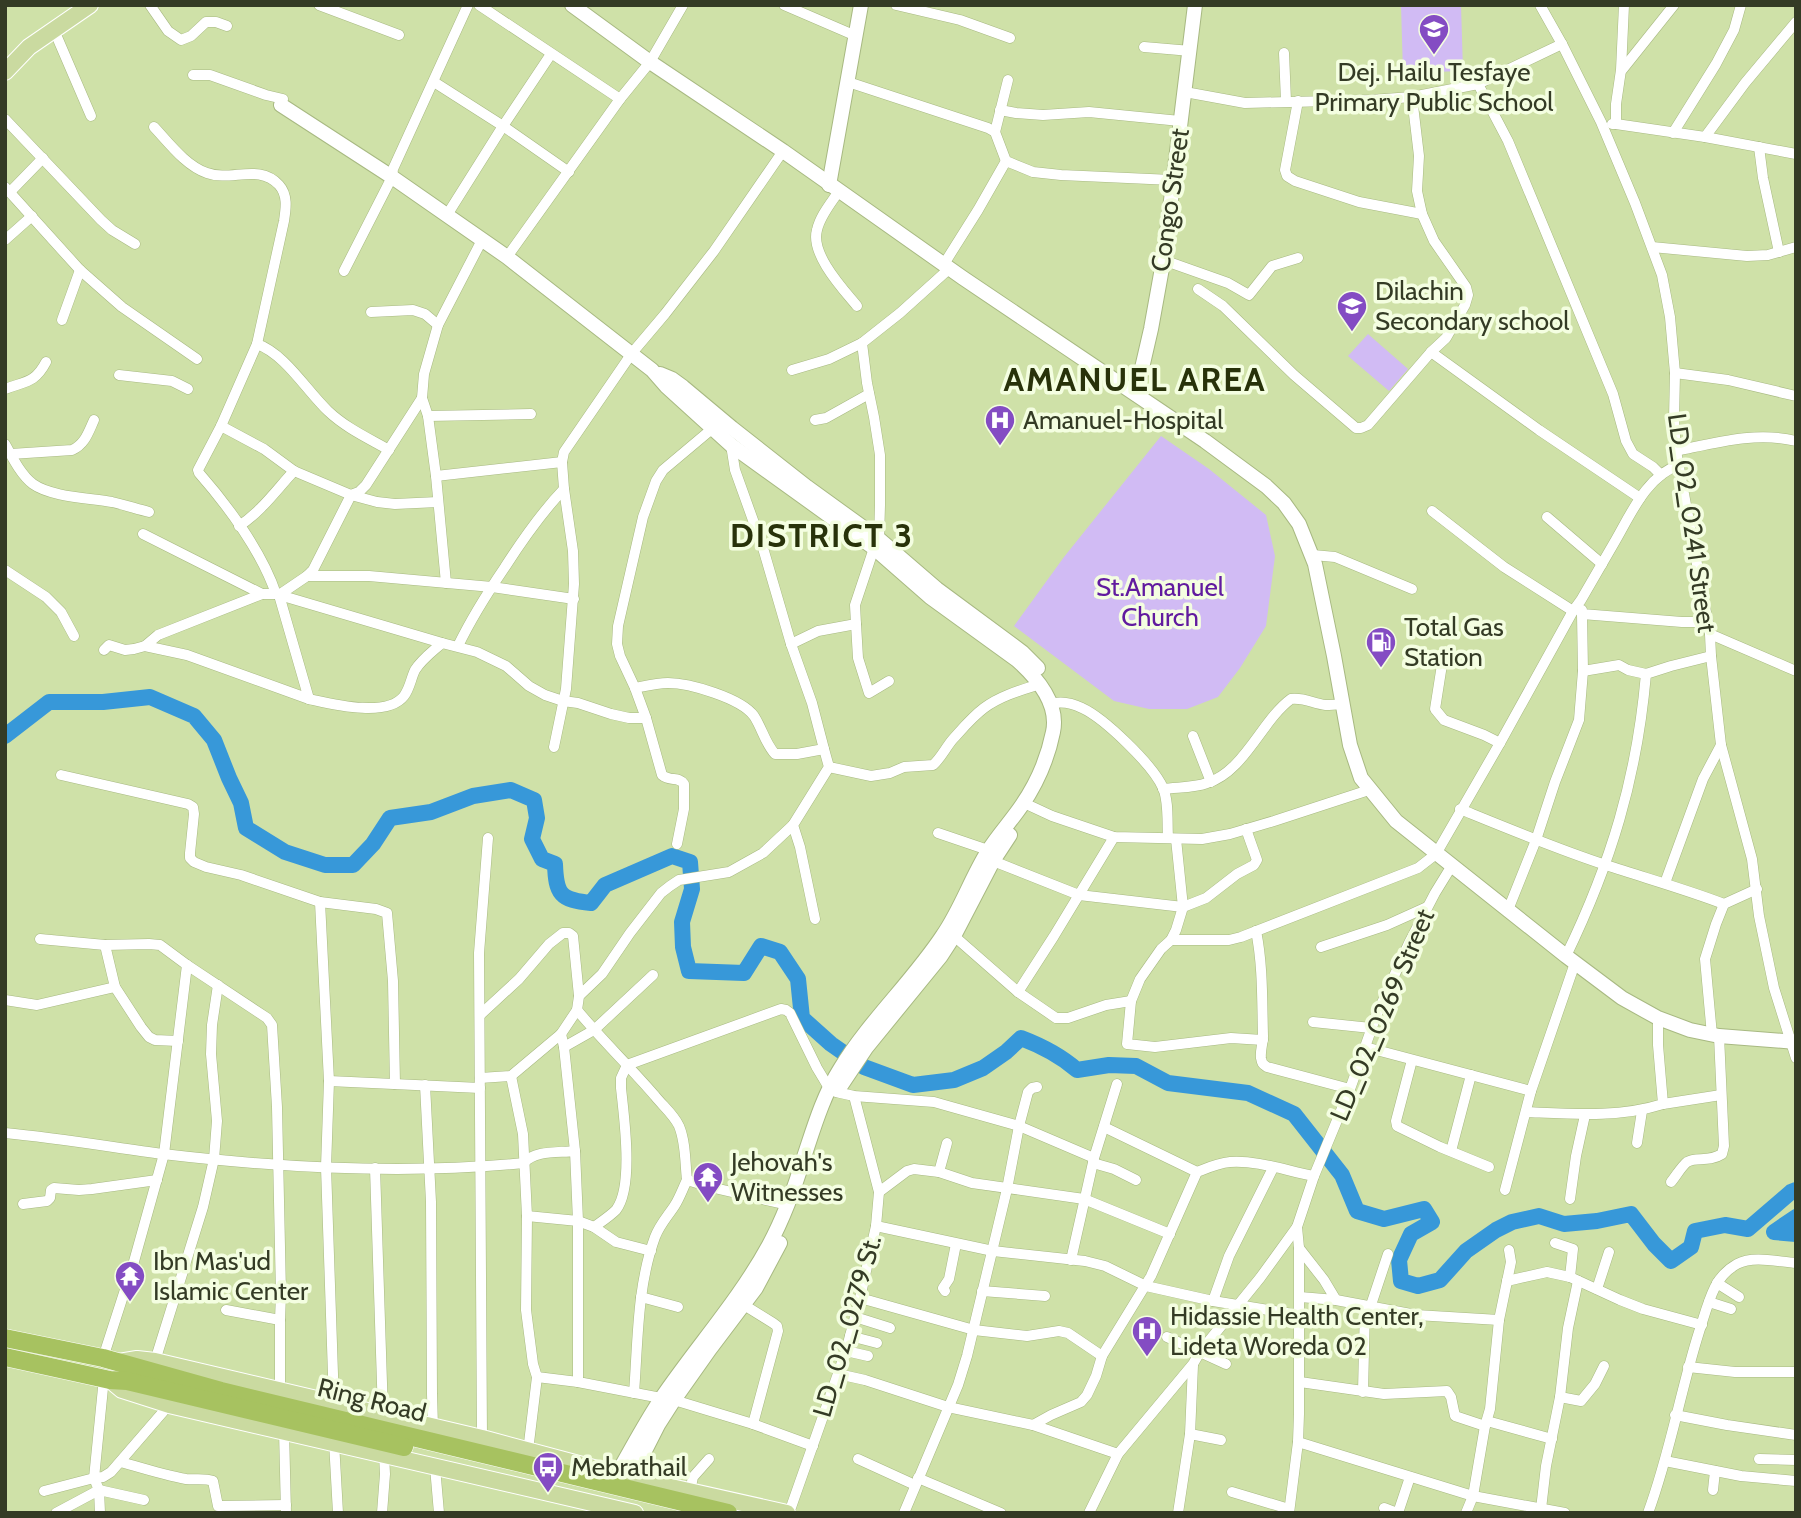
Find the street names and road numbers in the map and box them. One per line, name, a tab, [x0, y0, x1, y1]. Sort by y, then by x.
street label: Congo Street	[1144, 126, 1196, 274]
street label: LD_02_0241 Street	[1661, 411, 1723, 635]
street label: LD_02_0269 Street	[1323, 904, 1441, 1126]
street label: LD_02_0279 St.	[806, 1231, 888, 1421]
street label: Ring Road	[314, 1371, 430, 1429]

